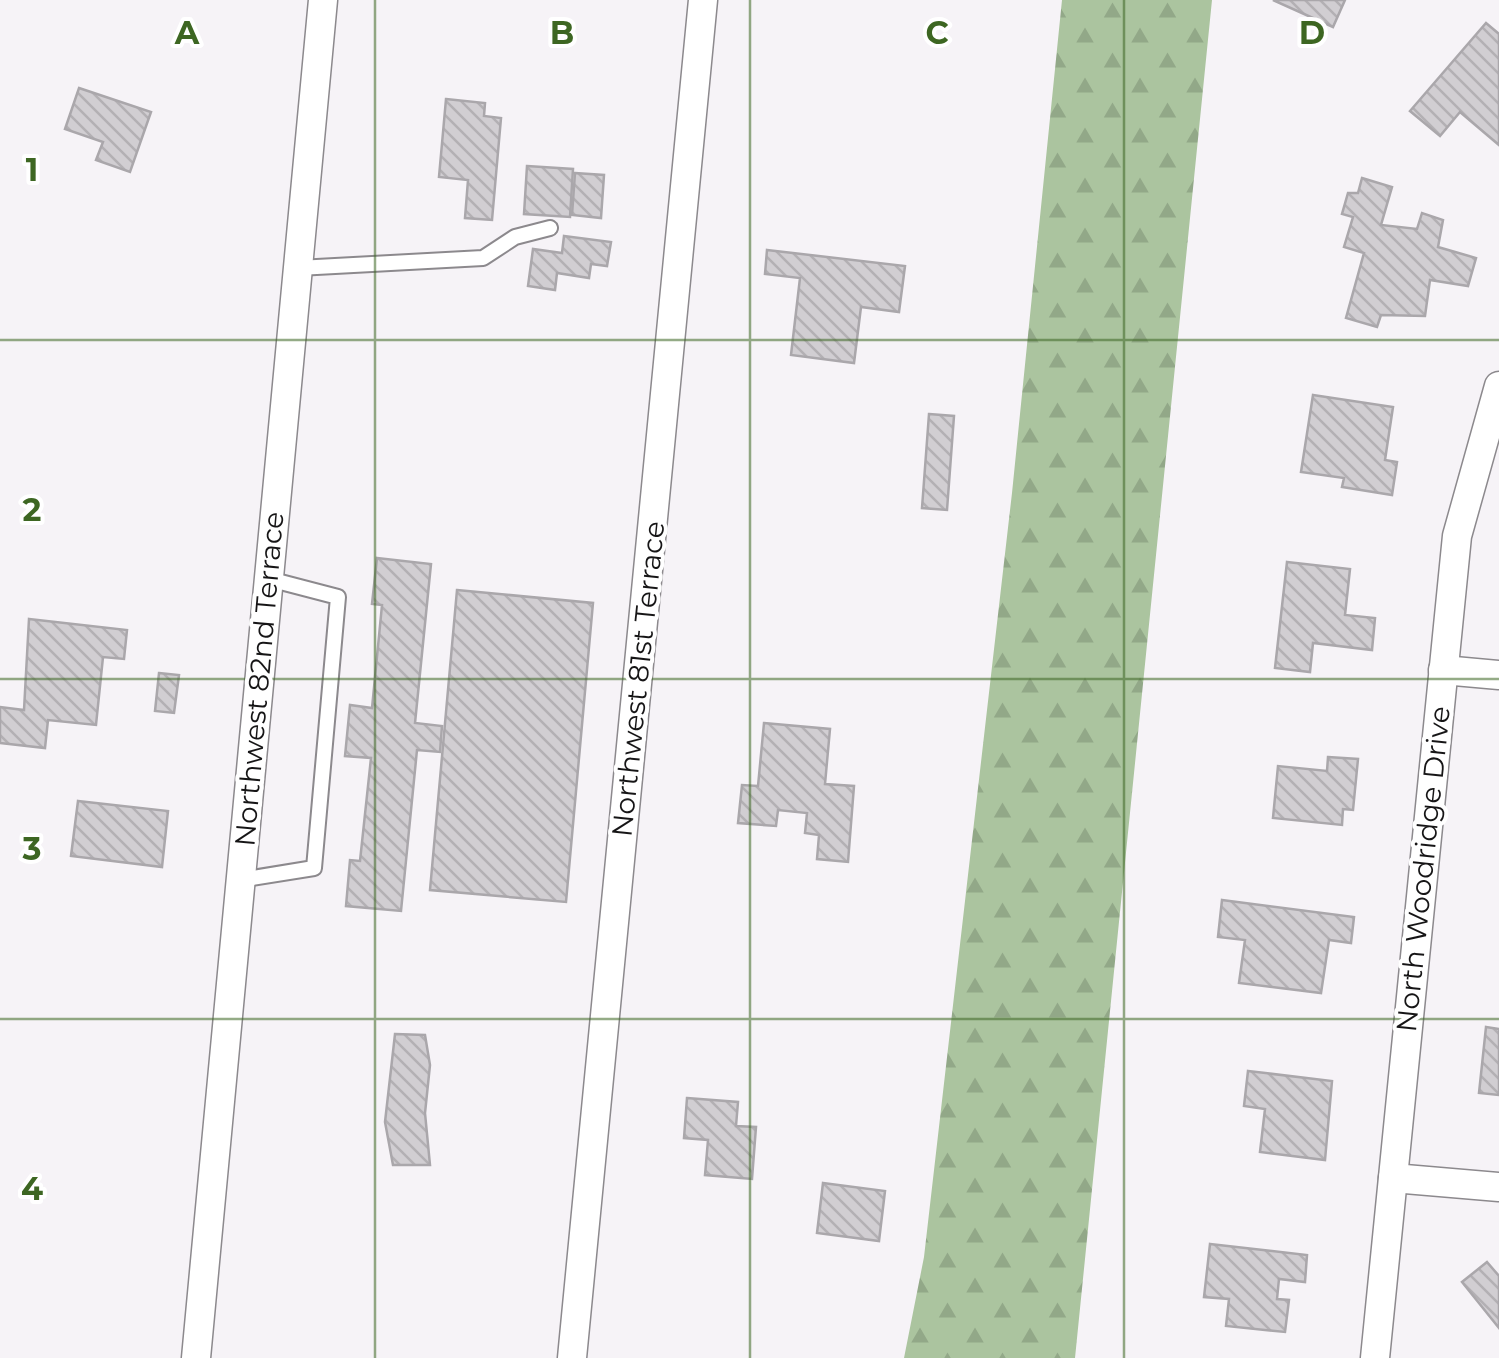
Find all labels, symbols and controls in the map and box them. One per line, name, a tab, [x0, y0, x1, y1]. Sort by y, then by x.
text: A	[174, 13, 200, 52]
text: B	[550, 13, 574, 52]
text: C	[925, 13, 949, 52]
text: D	[1299, 13, 1325, 52]
text: 1	[26, 150, 38, 189]
text: 2	[23, 490, 41, 529]
street label: Northwest 82nd Terrace	[227, 510, 291, 848]
street label: Northwest 81st Terrace	[605, 519, 671, 839]
street label: North Woodridge Drive	[1389, 704, 1457, 1034]
text: 3	[22, 829, 41, 868]
text: 4	[21, 1169, 43, 1208]

